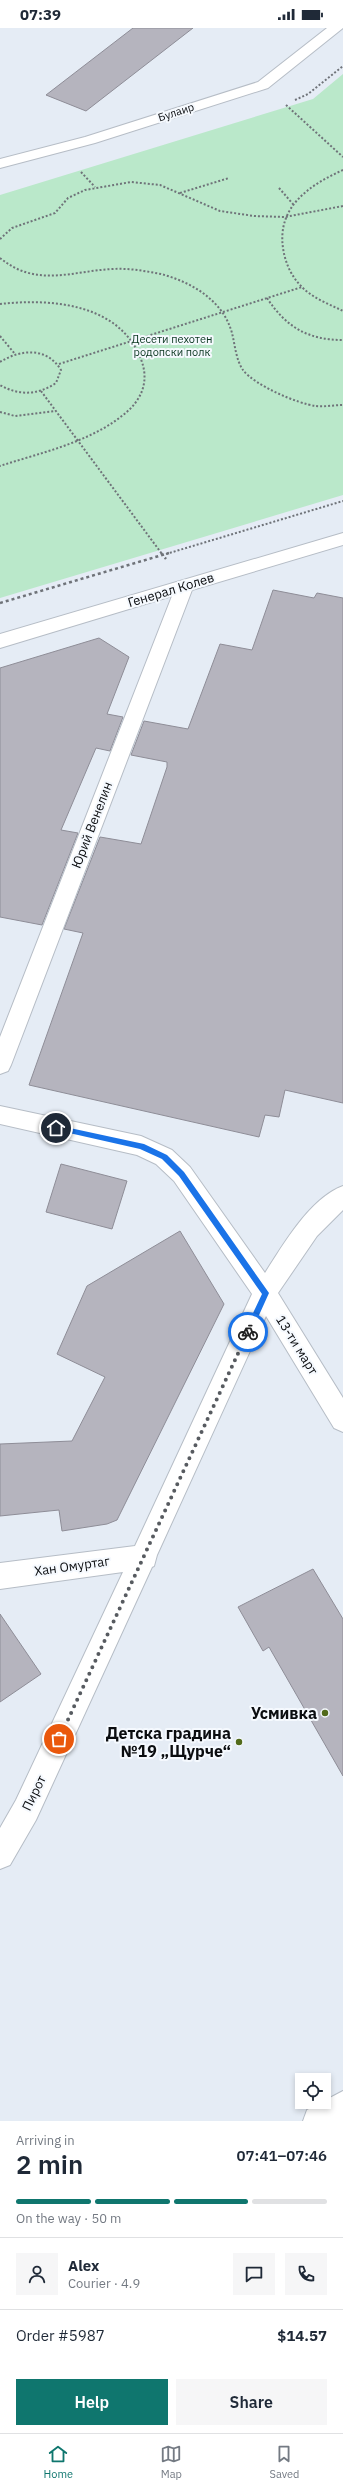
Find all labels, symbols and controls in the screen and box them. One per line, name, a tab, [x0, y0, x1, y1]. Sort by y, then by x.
text: 07:39	[20, 5, 61, 24]
street label: Булаир	[156, 100, 196, 124]
park label: Десети пехотен родопски полк	[132, 332, 212, 359]
street label: Генерал Колев	[126, 569, 216, 611]
street label: Юрий Венелин	[68, 779, 116, 871]
pin	[39, 1111, 73, 1145]
icon: home	[45, 1117, 67, 1139]
courier	[228, 1312, 268, 1352]
street label: 13-ти март	[272, 1312, 322, 1378]
icon: bike	[237, 1321, 259, 1343]
street label: Хан Омуртаг	[33, 1552, 111, 1580]
place label: Усмивка	[251, 1703, 317, 1723]
marker: Усмивка	[320, 1708, 330, 1718]
pin	[42, 1722, 76, 1756]
place label: Детска градина №19 „Щурче“	[106, 1723, 231, 1761]
icon: bag	[48, 1728, 70, 1750]
marker: Детска градина №19 „Щурче“	[234, 1737, 244, 1747]
street label: Пирот	[18, 1772, 50, 1814]
map controls	[295, 2073, 331, 2109]
button: locate	[295, 2073, 331, 2109]
text: Arriving in	[16, 2132, 75, 2149]
text: 07:41–07:46	[237, 2146, 327, 2165]
text: 2 min	[16, 2147, 83, 2181]
text: On the way · 50 m	[16, 2210, 121, 2227]
button: person	[16, 2253, 58, 2295]
button: chat	[233, 2253, 275, 2295]
button: phone	[285, 2253, 327, 2295]
text: Alex	[68, 2256, 99, 2275]
text: Courier · 4.9	[68, 2275, 140, 2292]
text: Order #5987	[16, 2326, 105, 2345]
text: $14.57	[277, 2326, 327, 2345]
button: Help	[16, 2379, 168, 2425]
button: Share	[176, 2379, 327, 2425]
tab: Home	[44, 2443, 73, 2481]
tab: Map	[160, 2443, 182, 2481]
tab: Saved	[269, 2443, 299, 2481]

